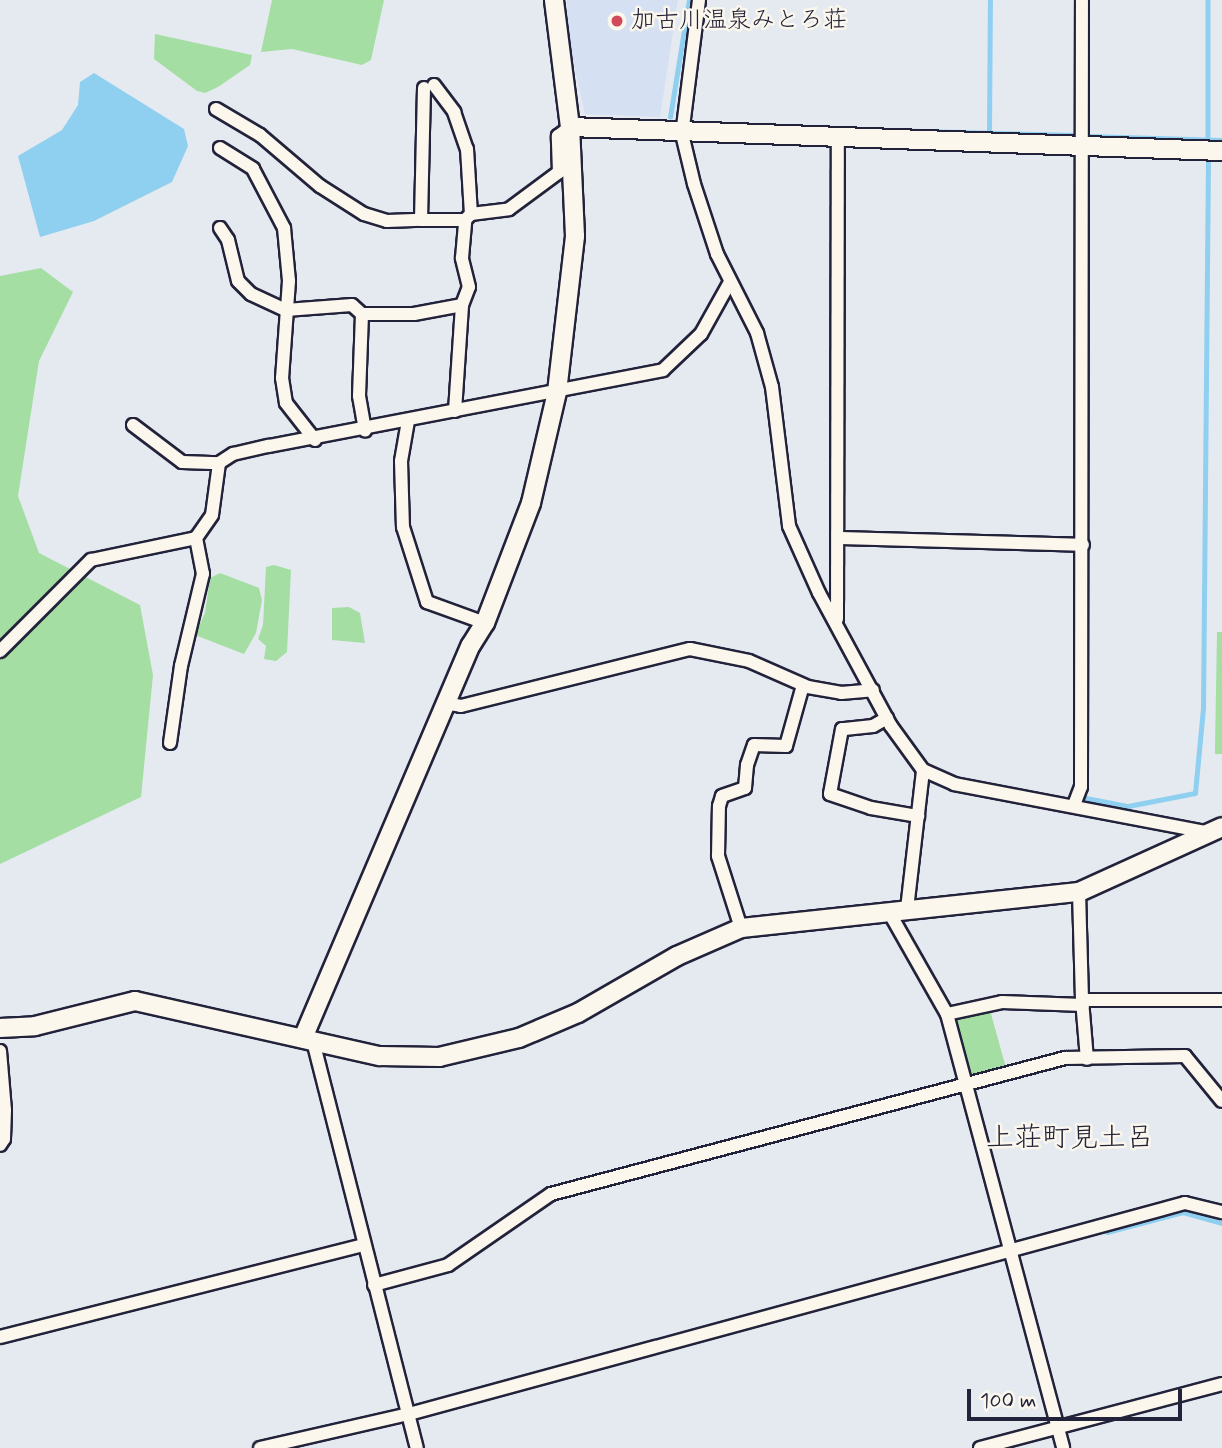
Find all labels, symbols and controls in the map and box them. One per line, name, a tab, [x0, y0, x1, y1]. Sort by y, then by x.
place label: 加古川温泉みとろ荘	[631, 7, 847, 35]
marker: 加古川温泉みとろ荘	[609, 13, 625, 29]
district label: 上荘町見土呂	[986, 1122, 1154, 1156]
scale bar	[970, 1374, 1185, 1418]
text: 100 m	[980, 1387, 1036, 1415]

